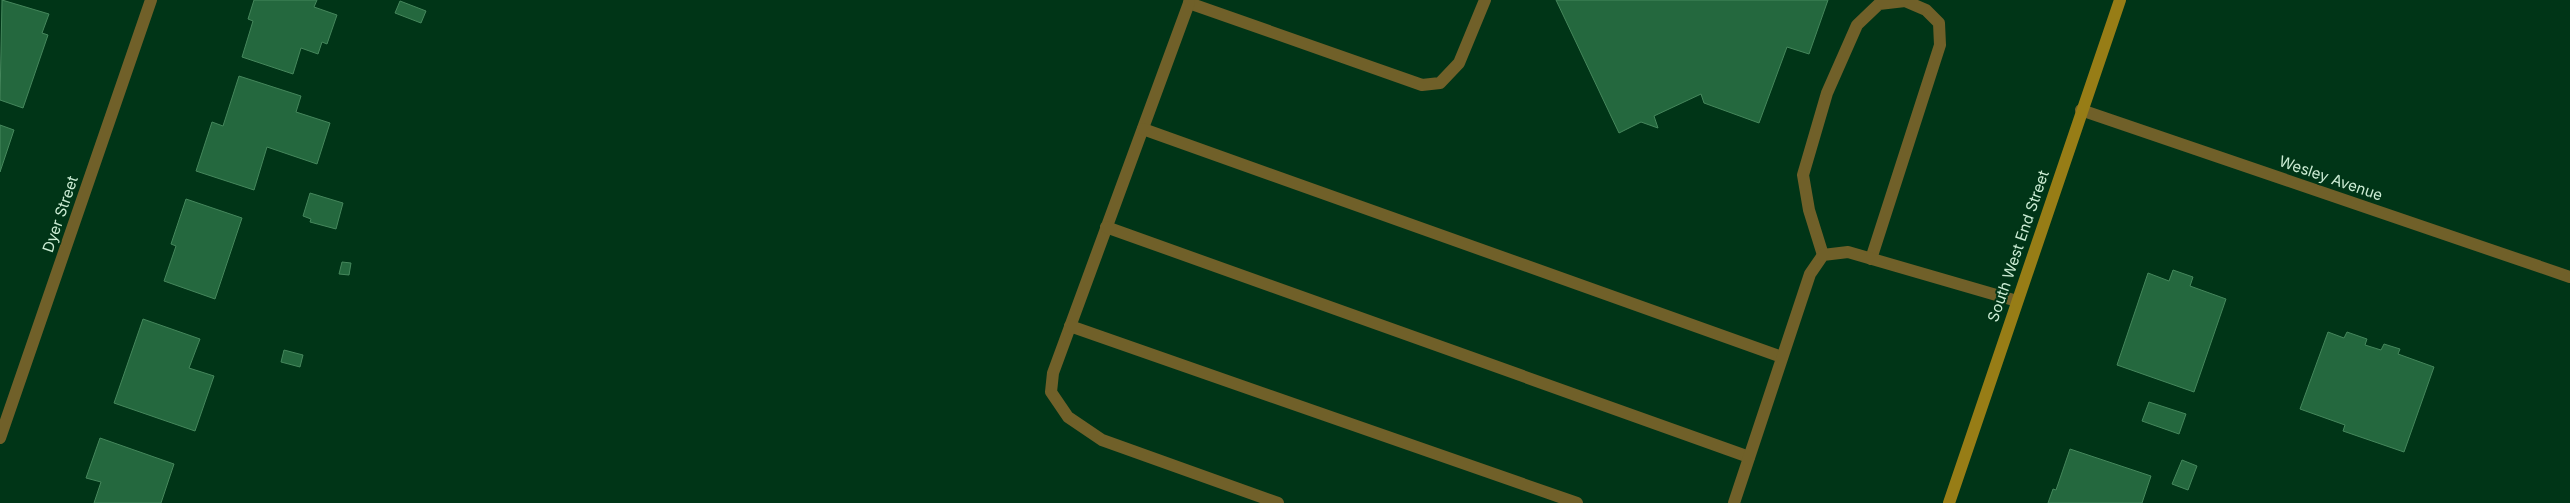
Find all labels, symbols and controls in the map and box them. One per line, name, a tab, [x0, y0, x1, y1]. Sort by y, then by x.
street label: Wesley Avenue	[2277, 151, 2385, 205]
street label: South West End Street	[1983, 168, 2053, 324]
street label: Dyer Street	[38, 173, 82, 255]

